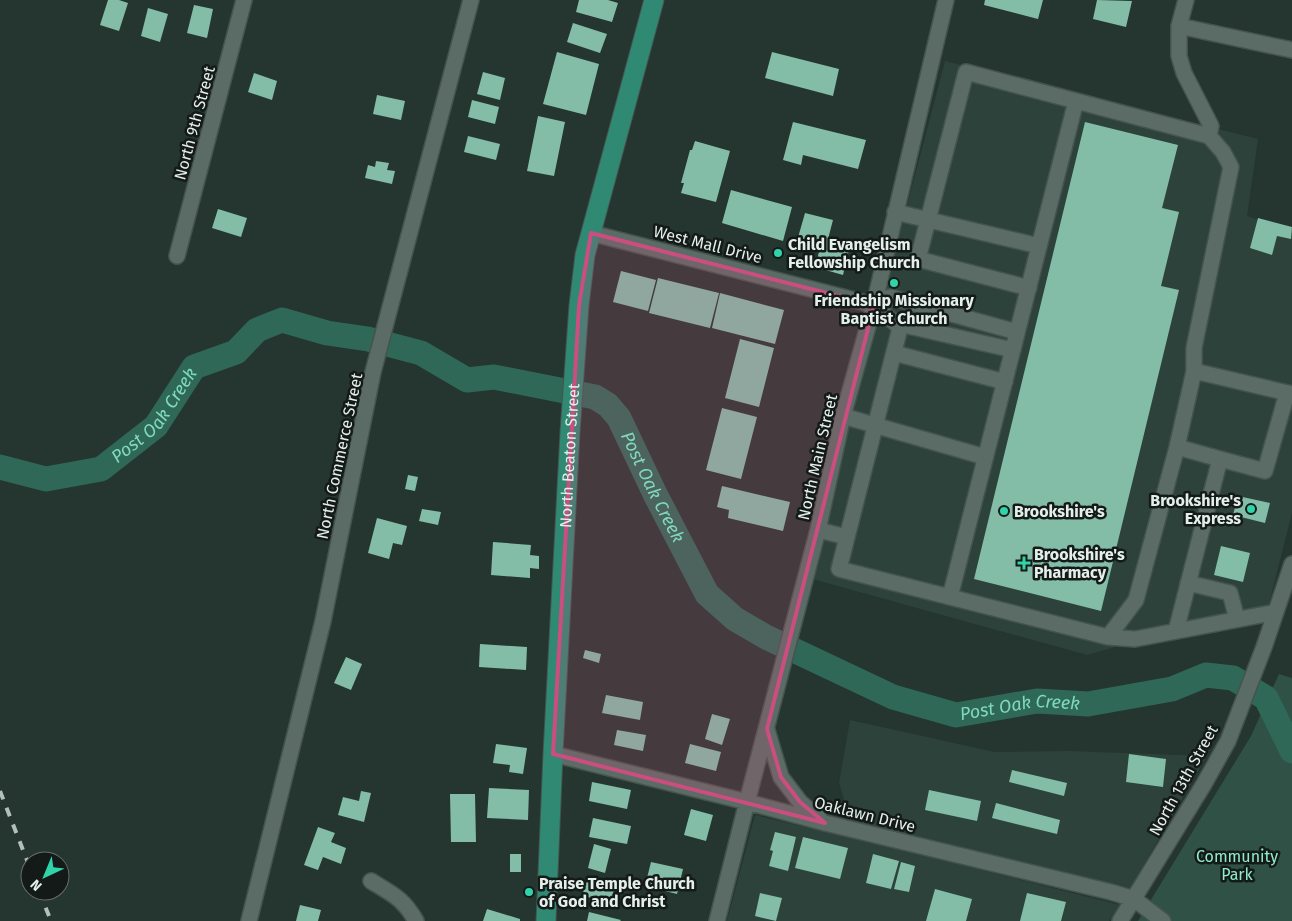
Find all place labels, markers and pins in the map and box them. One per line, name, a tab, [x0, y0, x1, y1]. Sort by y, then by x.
place label: Child Evangelism Fellowship Church	[788, 235, 920, 272]
marker: Child Evangelism Fellowship Church	[772, 247, 784, 259]
marker: Friendship Missionary Baptist Church	[888, 277, 900, 289]
place label: Friendship Missionary Baptist Church	[814, 291, 975, 328]
place label: Brookshire's Express	[1150, 491, 1241, 528]
place label: Brookshire's	[1014, 502, 1105, 521]
marker: Brookshire's Express	[1245, 503, 1257, 515]
marker: Brookshire's	[998, 505, 1010, 517]
place label: Brookshire's Pharmacy	[1034, 545, 1125, 582]
marker: Brookshire's Pharmacy	[1018, 557, 1030, 569]
place label: Praise Temple Church of God and Christ	[539, 874, 695, 911]
marker: Praise Temple Church of God and Christ	[523, 886, 535, 898]

